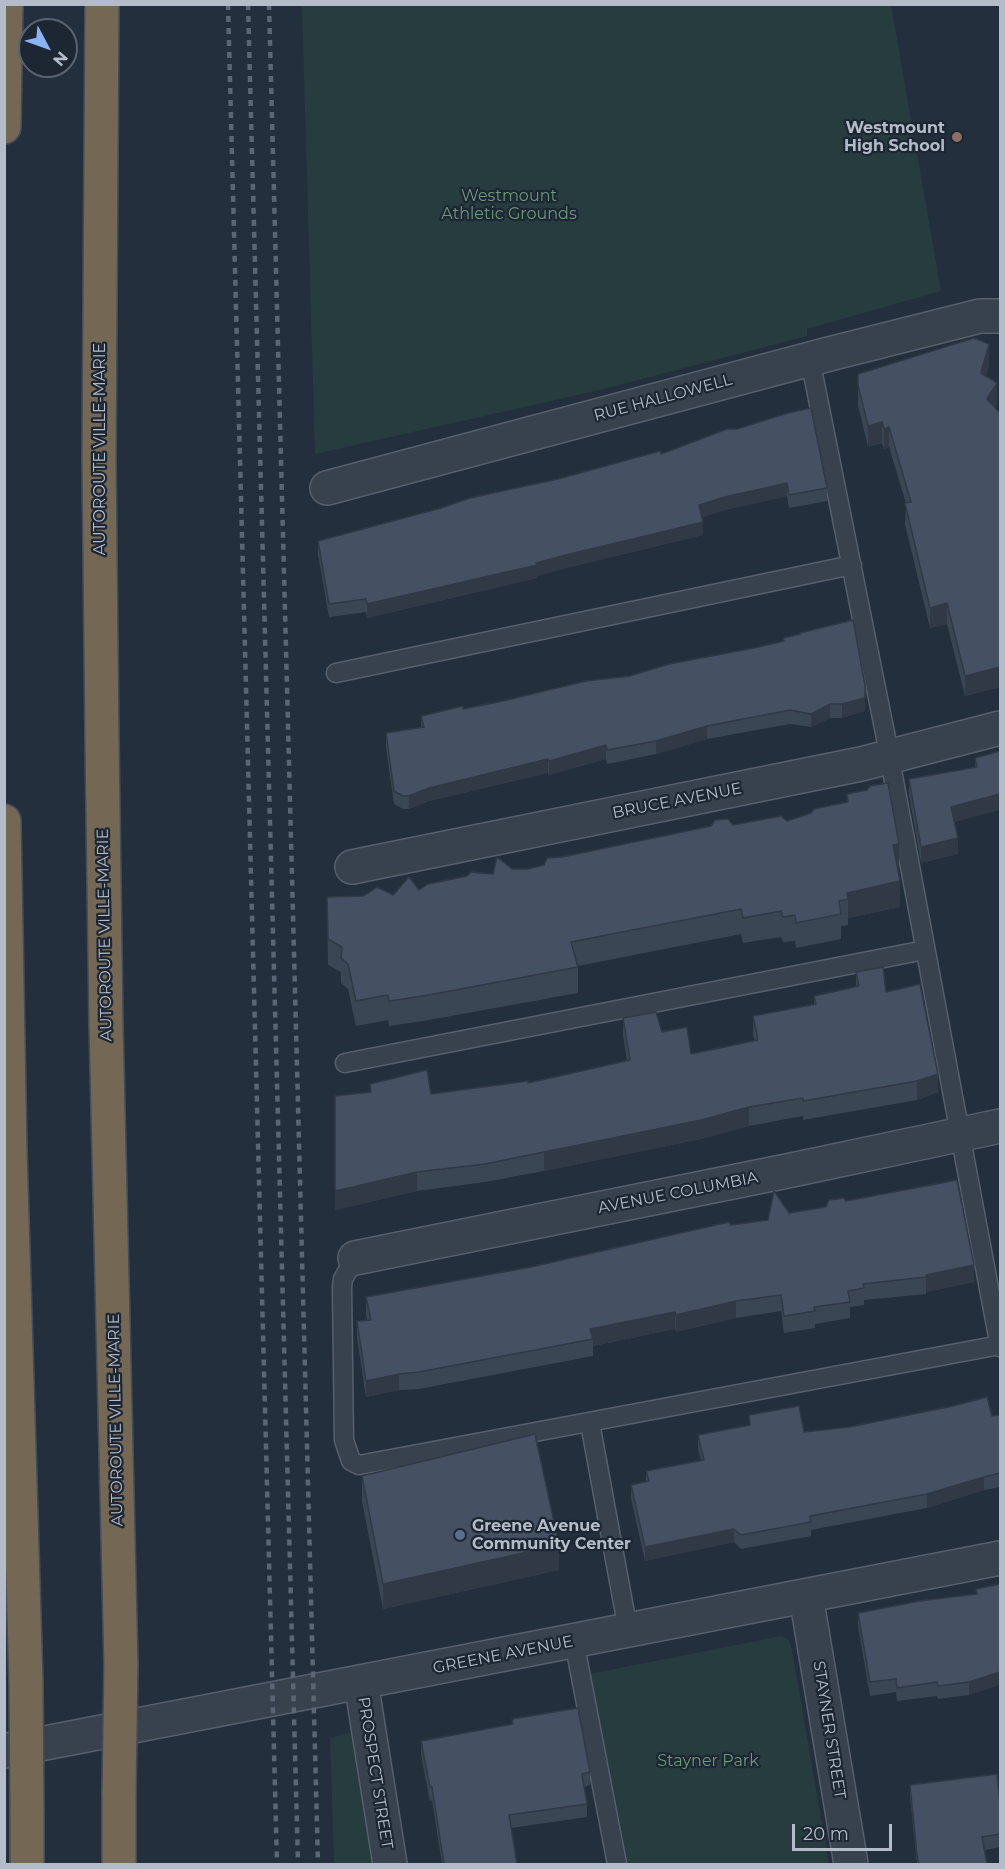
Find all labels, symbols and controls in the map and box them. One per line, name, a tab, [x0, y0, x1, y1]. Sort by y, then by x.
north arrow	[18, 18, 78, 78]
text: N	[49, 48, 72, 70]
place label: Westmount High School	[844, 118, 945, 156]
marker: Westmount High School	[950, 130, 964, 144]
park label: Westmount Athletic Grounds	[441, 186, 577, 224]
street label: AUTOROUTE VILLE-MARIE	[90, 343, 110, 555]
street label: RUE HALLOWELL	[592, 370, 734, 426]
street label: BRUCE AVENUE	[611, 779, 743, 823]
street label: AUTOROUTE VILLE-MARIE	[94, 829, 116, 1041]
street label: AVENUE COLUMBIA	[596, 1168, 760, 1218]
street label: AUTOROUTE VILLE-MARIE	[105, 1314, 127, 1526]
place label: Greene Avenue Community Center	[472, 1516, 631, 1554]
marker: Greene Avenue Community Center	[453, 1528, 467, 1542]
street label: GREENE AVENUE	[431, 1632, 575, 1678]
street label: STAYNER STREET	[809, 1660, 849, 1800]
street label: PROSPECT STREET	[353, 1696, 397, 1850]
park label: Stayner Park	[657, 1751, 759, 1771]
scale bar	[795, 1812, 896, 1850]
text: 20 m	[803, 1823, 849, 1845]

